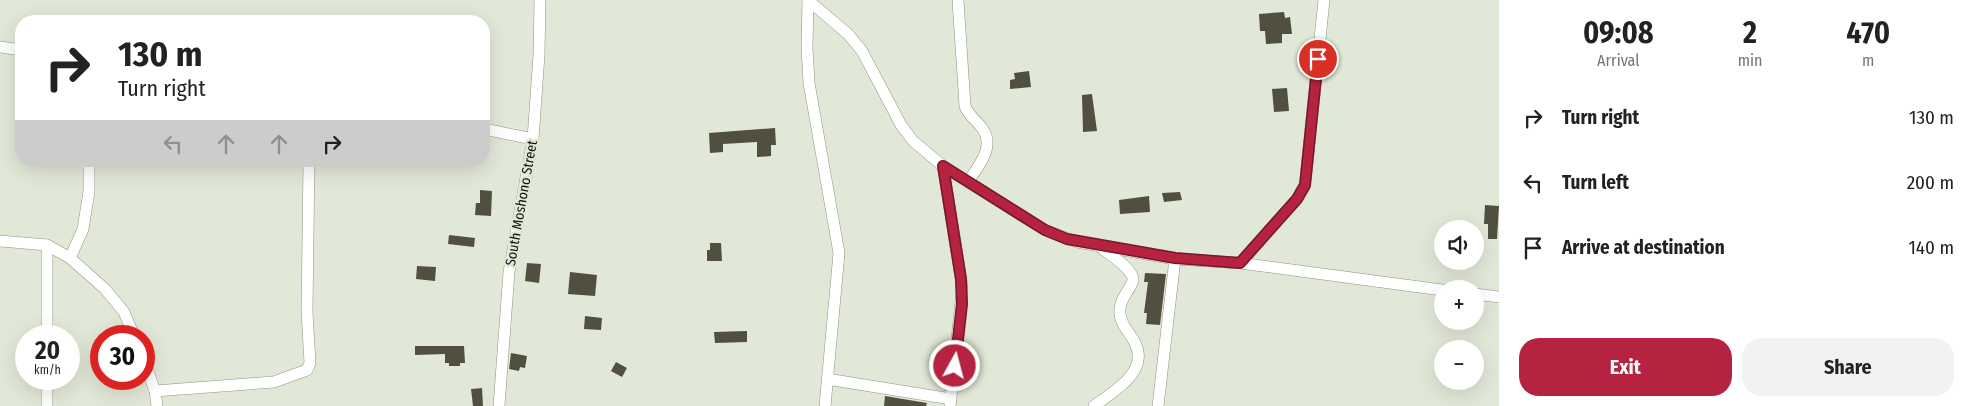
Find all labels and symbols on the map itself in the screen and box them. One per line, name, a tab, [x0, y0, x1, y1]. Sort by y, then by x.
pin	[1297, 38, 1339, 80]
street label: South Moshono Street	[502, 138, 541, 267]
speed limit sign: 30	[90, 325, 155, 390]
position arrow	[928, 339, 980, 391]

